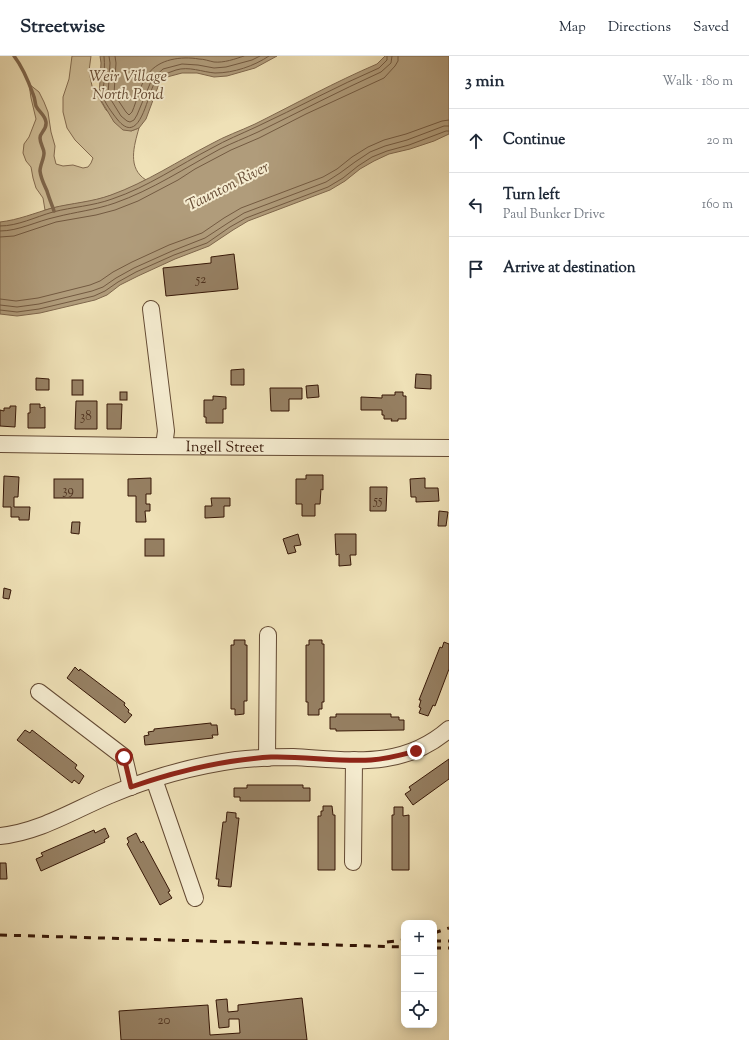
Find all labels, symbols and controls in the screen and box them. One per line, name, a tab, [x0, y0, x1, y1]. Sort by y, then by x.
text: Streetwise	[20, 14, 105, 41]
text: Map	[559, 18, 586, 38]
text: Directions	[608, 18, 671, 38]
text: Saved	[693, 18, 729, 38]
water label: Weir Village North Pond	[89, 66, 167, 107]
text: 3 min	[465, 70, 504, 94]
text: Walk · 180 m	[662, 73, 733, 91]
icon: ahead	[465, 130, 487, 152]
text: Continue	[503, 130, 565, 151]
text: 20 m	[707, 132, 733, 150]
water label: Taunton River	[183, 156, 274, 218]
text: Turn left	[503, 185, 560, 206]
icon: left	[465, 194, 487, 216]
text: 160 m	[702, 196, 733, 214]
text: Paul Bunker Drive	[503, 206, 605, 224]
icon: arrive	[465, 258, 487, 280]
text: Arrive at destination	[503, 258, 636, 279]
house number: 52	[195, 271, 206, 289]
house number: 38	[80, 408, 92, 426]
street label: Ingell Street	[186, 437, 264, 459]
house number: 39	[62, 482, 74, 500]
house number: 55	[372, 492, 383, 510]
route end	[407, 742, 425, 760]
route start	[115, 748, 133, 766]
map controls	[401, 920, 437, 1028]
button: +	[401, 920, 437, 956]
button: −	[401, 956, 437, 992]
button: locate	[401, 992, 437, 1028]
house number: 20	[158, 1012, 171, 1030]

